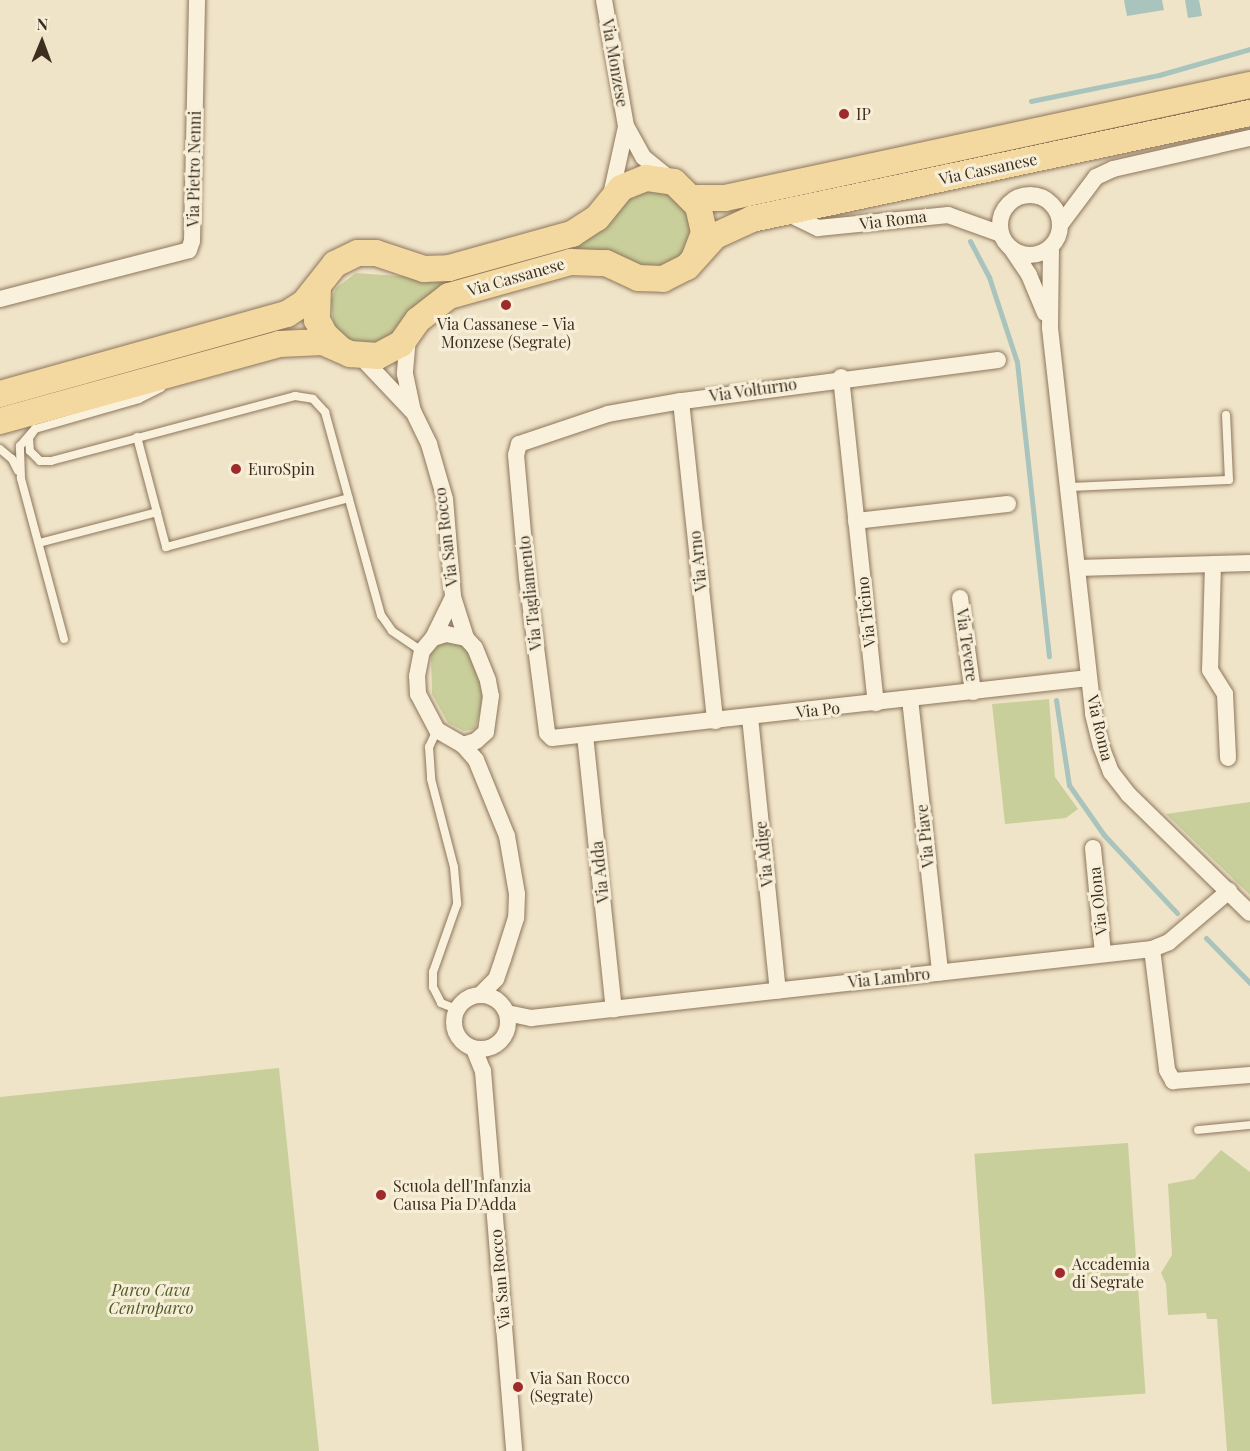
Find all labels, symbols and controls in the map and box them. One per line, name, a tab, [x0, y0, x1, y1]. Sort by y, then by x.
north arrow	[12, 12, 72, 72]
text: N	[36, 13, 48, 34]
street label: Via Monzese	[598, 17, 632, 109]
place label: IP	[856, 104, 871, 124]
marker: IP	[837, 107, 851, 121]
street label: Via Pietro Nenni	[183, 111, 205, 227]
street label: Via Cassanese	[937, 149, 1039, 189]
street label: Via Roma	[858, 206, 928, 234]
street label: Via Cassanese	[465, 254, 567, 300]
marker: Via Cassanese - Via Monzese (Segrate)	[499, 298, 513, 312]
place label: Via Cassanese - Via Monzese (Segrate)	[437, 314, 575, 352]
street label: Via Volturno	[708, 374, 798, 406]
place label: EuroSpin	[248, 459, 315, 479]
marker: EuroSpin	[229, 462, 243, 476]
street label: Via San Rocco	[430, 486, 462, 588]
street label: Via Arno	[685, 529, 711, 593]
street label: Via Tagliamento	[514, 534, 546, 652]
street label: Via Ticino	[853, 575, 879, 649]
street label: Via Tevere	[952, 607, 982, 683]
street label: Via Roma	[1083, 693, 1117, 763]
street label: Via Po	[795, 698, 841, 722]
street label: Via Piave	[912, 803, 938, 869]
street label: Via Adige	[751, 820, 777, 888]
street label: Via Adda	[587, 840, 613, 904]
street label: Via Olona	[1085, 866, 1111, 936]
street label: Via Lambro	[847, 964, 931, 992]
place label: Scuola dell'Infanzia Causa Pia D'Adda	[393, 1176, 531, 1214]
marker: Scuola dell'Infanzia Causa Pia D'Adda	[374, 1188, 388, 1202]
street label: Via San Rocco	[486, 1228, 514, 1330]
place label: Accademia di Segrate	[1072, 1254, 1150, 1292]
marker: Accademia di Segrate	[1053, 1266, 1067, 1280]
park label: Parco Cava Centroparco	[109, 1280, 193, 1318]
place label: Via San Rocco (Segrate)	[530, 1368, 630, 1406]
marker: Via San Rocco (Segrate)	[511, 1380, 525, 1394]

